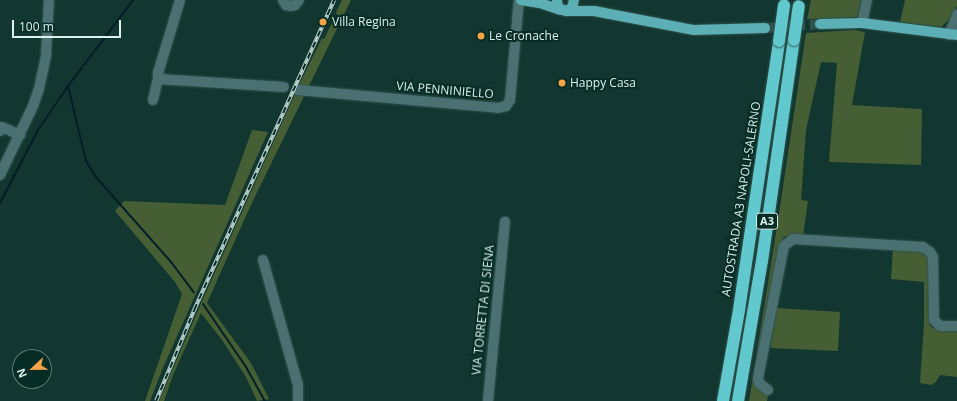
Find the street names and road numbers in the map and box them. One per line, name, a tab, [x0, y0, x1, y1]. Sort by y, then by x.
street label: VIA PENNINIELLO	[396, 79, 494, 101]
street label: AUTOSTRADA A3 NAPOLI-SALERNO	[718, 101, 764, 297]
road number: A3	[756, 212, 778, 230]
street label: VIA TORRETTA DI SIENA	[469, 244, 497, 376]

